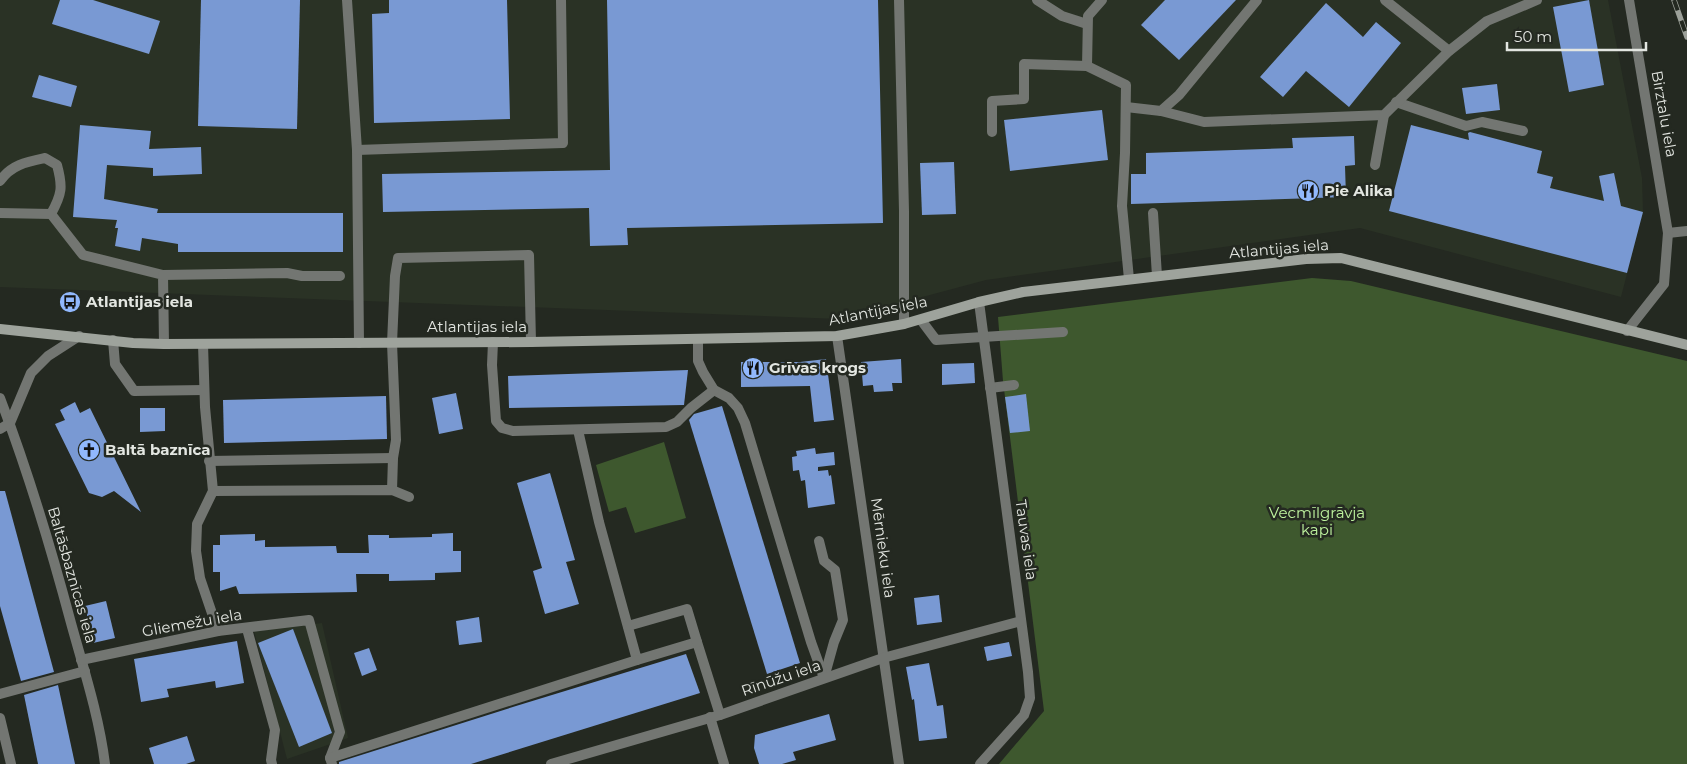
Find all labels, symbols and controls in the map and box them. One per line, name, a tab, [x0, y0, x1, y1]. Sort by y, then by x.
scale bar	[1507, 20, 1646, 52]
text: 50 m	[1514, 27, 1552, 46]
street label: Birztalu iela	[1648, 69, 1681, 159]
restaurant icon: Pie Alika	[1296, 179, 1320, 203]
place label: Pie Alika	[1324, 181, 1393, 200]
street label: Atlantijas iela	[1228, 235, 1330, 262]
bus stop icon: Atlantijas iela	[58, 290, 82, 314]
place label: Atlantijas iela	[85, 292, 193, 311]
street label: Atlantijas iela	[827, 292, 929, 329]
street label: Atlantijas iela	[427, 317, 527, 336]
restaurant icon: Grīvas krogs	[741, 356, 765, 380]
place label: Grīvas krogs	[769, 358, 866, 377]
church icon: Baltā baznīca	[77, 438, 101, 462]
place label: Baltā baznīca	[105, 440, 211, 459]
street label: Mērnieku iela	[867, 496, 900, 599]
street label: Tauvas iela	[1011, 498, 1042, 581]
park label: Vecmīlgrāvja kapi	[1269, 503, 1365, 539]
street label: Baltāsbaznīcas iela	[44, 504, 101, 645]
street label: Gliemežu iela	[140, 604, 243, 641]
street label: Rīnūžu iela	[739, 655, 823, 700]

